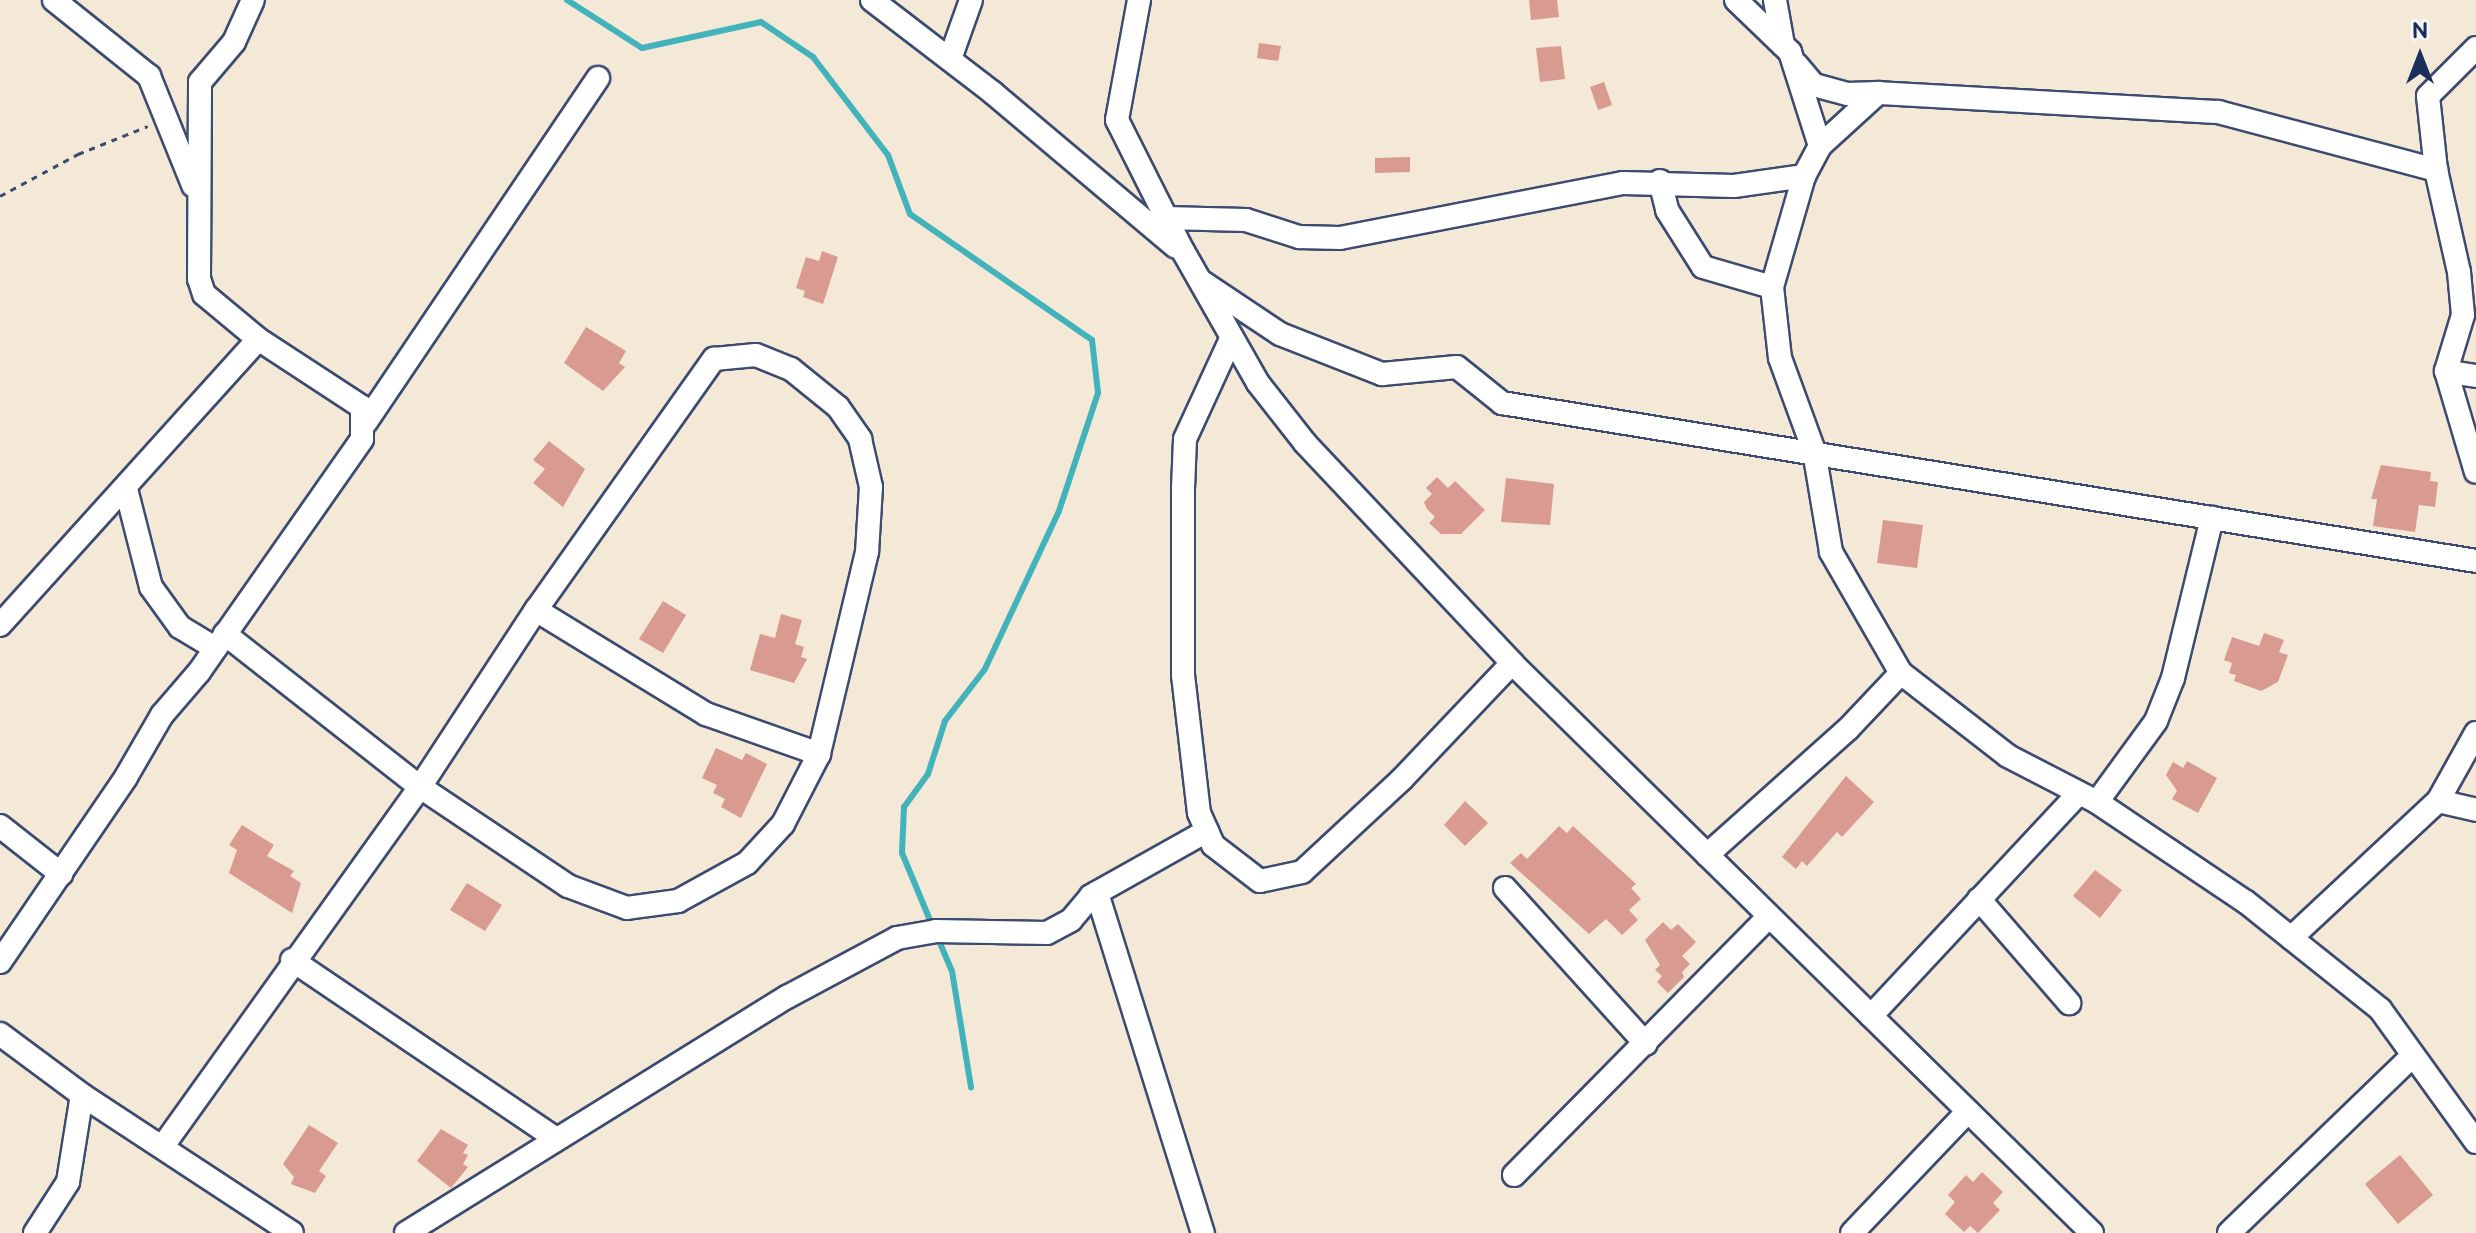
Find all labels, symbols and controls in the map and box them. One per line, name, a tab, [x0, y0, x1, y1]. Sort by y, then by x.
north arrow	[2380, 16, 2460, 96]
text: N	[2412, 18, 2428, 45]

